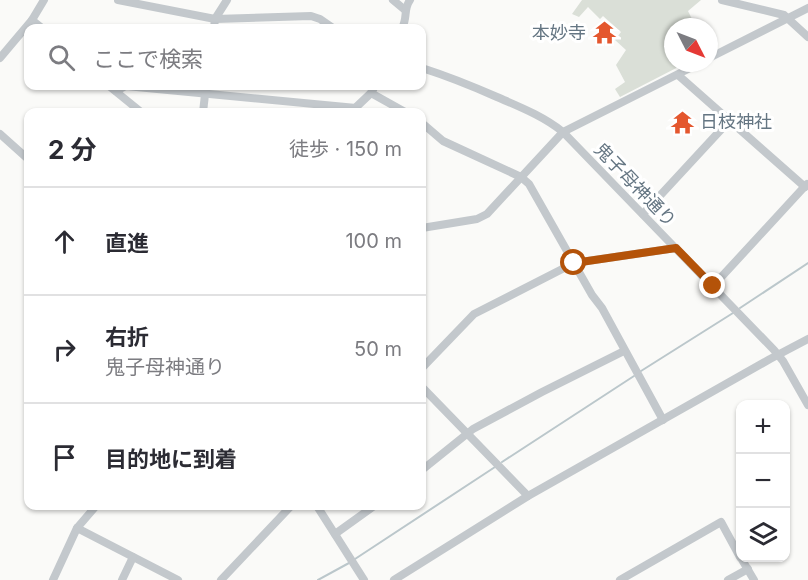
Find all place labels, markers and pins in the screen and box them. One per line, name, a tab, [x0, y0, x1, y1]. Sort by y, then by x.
temple icon: 本妙寺	[591, 20, 617, 46]
place label: 本妙寺	[532, 22, 586, 43]
temple icon: 日枝神社	[669, 109, 695, 135]
place label: 日枝神社	[700, 111, 772, 132]

